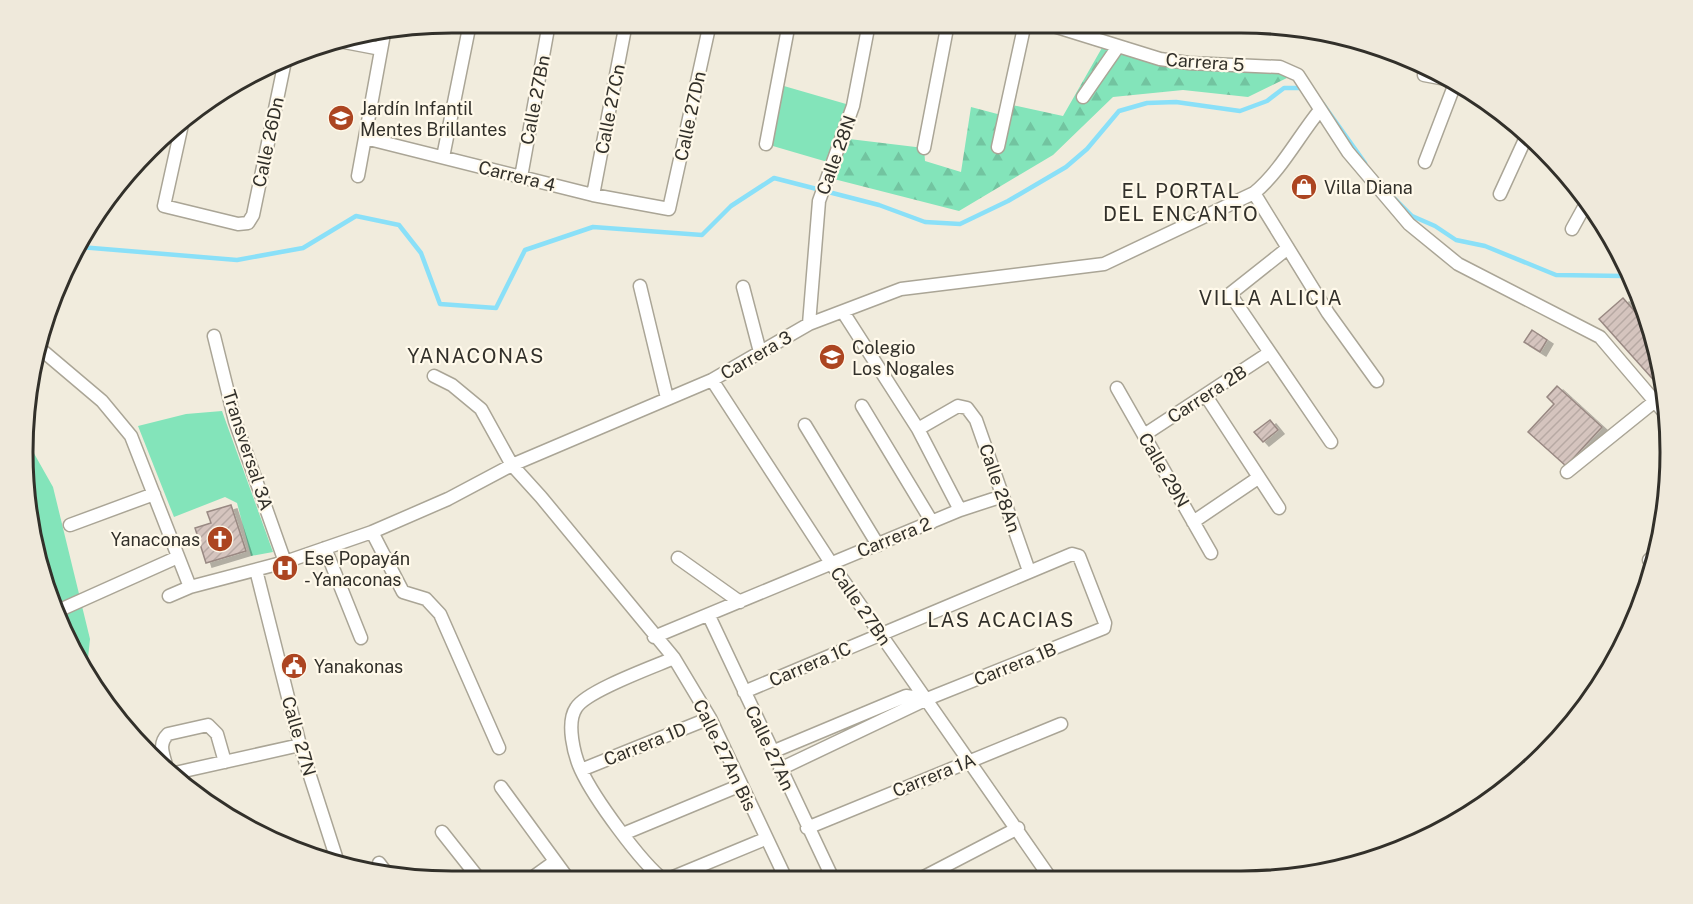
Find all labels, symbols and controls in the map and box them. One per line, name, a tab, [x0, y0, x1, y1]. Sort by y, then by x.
street label: Carrera 5	[1165, 49, 1245, 75]
street label: Calle 27Bn	[516, 53, 554, 147]
street label: Calle 27Cn	[591, 62, 629, 156]
street label: Calle 27Dn	[670, 69, 710, 163]
street label: Calle 26Dn	[248, 95, 288, 189]
place label: Jardín Infantil Mentes Brillantes	[360, 98, 507, 140]
school or university icon: Jardín Infantil Mentes Brillantes	[326, 103, 356, 133]
street label: Calle 28N	[812, 112, 860, 198]
street label: Carrera 4	[476, 156, 558, 196]
shop icon: Villa Diana	[1289, 172, 1319, 202]
place label: Villa Diana	[1324, 177, 1413, 198]
district label: EL PORTAL DEL ENCANTO	[1103, 179, 1259, 226]
district label: VILLA ALICIA	[1199, 286, 1343, 310]
street label: Carrera 3	[717, 326, 795, 384]
place label: Colegio Los Nogales	[852, 337, 954, 379]
school or university icon: Colegio Los Nogales	[817, 342, 847, 372]
district label: YANACONAS	[407, 344, 545, 368]
street label: Carrera 2B	[1163, 361, 1251, 427]
street label: Transversal 3A	[219, 387, 277, 513]
street label: Calle 29N	[1134, 429, 1194, 511]
street label: Calle 28An	[975, 441, 1025, 535]
street label: Carrera 2	[854, 513, 934, 561]
church icon: Yanaconas	[205, 524, 235, 554]
place label: Yanaconas	[111, 529, 200, 550]
place label: Ese Popayán - Yanaconas	[304, 548, 410, 590]
hospital icon: Ese Popayán - Yanaconas	[270, 553, 300, 583]
street label: Calle 27Bn	[826, 563, 896, 649]
district label: LAS ACACIAS	[927, 608, 1075, 632]
street label: Carrera 1C	[766, 637, 854, 691]
street label: Carrera 1B	[971, 638, 1059, 690]
public building icon: Yanakonas	[279, 651, 309, 681]
place label: Yanakonas	[314, 656, 403, 677]
street label: Calle 27N	[278, 694, 320, 778]
street label: Calle 27An Bis	[689, 696, 761, 814]
street label: Calle 27An	[741, 702, 799, 794]
street label: Carrera 1D	[601, 718, 689, 770]
street label: Carrera 1A	[890, 749, 979, 801]

